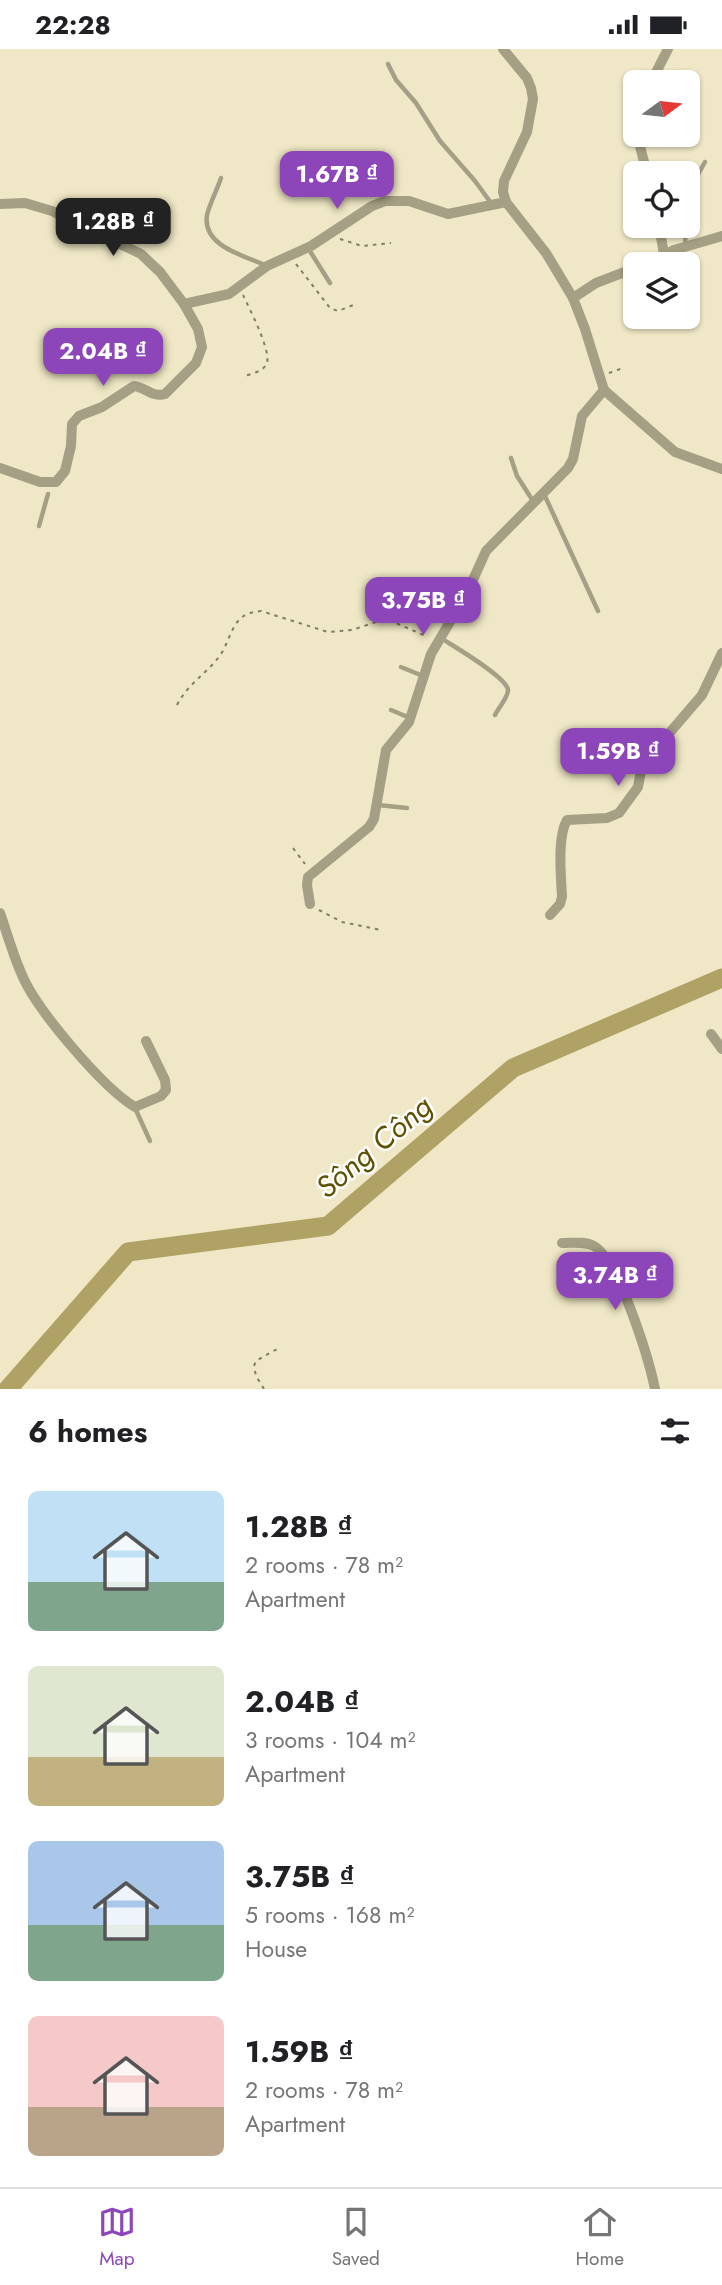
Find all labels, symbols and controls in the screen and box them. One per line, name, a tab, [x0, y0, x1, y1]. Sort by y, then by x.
text: 22:28	[35, 6, 111, 44]
north arrow	[623, 70, 700, 147]
map controls	[623, 70, 700, 329]
pin: 1.67B ₫	[272, 151, 402, 211]
text: 1.67B ₫	[296, 157, 378, 191]
button: locate	[623, 161, 700, 238]
pin: 1.28B ₫	[48, 199, 178, 258]
text: 1.28B ₫	[72, 204, 154, 238]
button: layers	[623, 252, 700, 329]
pin: 2.04B ₫	[38, 329, 168, 388]
text: 2.04B ₫	[59, 334, 147, 368]
pin: 3.75B ₫	[358, 577, 488, 637]
text: 3.75B ₫	[381, 583, 465, 617]
pin: 1.59B ₫	[553, 729, 683, 788]
text: 1.59B ₫	[576, 734, 660, 768]
water label: Sông Công	[306, 1085, 442, 1208]
pin: 3.74B ₫	[550, 1253, 680, 1312]
text: 3.74B ₫	[572, 1258, 658, 1292]
text: 6 homes	[28, 1410, 147, 1453]
icon: filters	[656, 1412, 694, 1450]
text: 1.28B ₫	[245, 1505, 353, 1548]
icon: home	[84, 1519, 168, 1603]
text: 2 rooms · 78 m²	[245, 1548, 403, 1582]
text: Apartment	[245, 1582, 345, 1616]
text: 2.04B ₫	[245, 1680, 359, 1723]
icon: home	[84, 1694, 168, 1778]
text: 3 rooms · 104 m²	[245, 1723, 415, 1757]
text: Apartment	[245, 1757, 345, 1791]
text: 3.75B ₫	[245, 1855, 355, 1898]
icon: home	[84, 1869, 168, 1953]
text: 5 rooms · 168 m²	[245, 1898, 414, 1932]
text: House	[245, 1932, 307, 1966]
text: 1.59B ₫	[245, 2030, 354, 2073]
icon: home	[84, 2044, 168, 2128]
text: 2 rooms · 78 m²	[245, 2073, 403, 2107]
text: Apartment	[245, 2107, 345, 2141]
tab: Map	[98, 2203, 136, 2272]
tab: Saved	[332, 2203, 380, 2272]
tab: Home	[576, 2203, 624, 2272]

